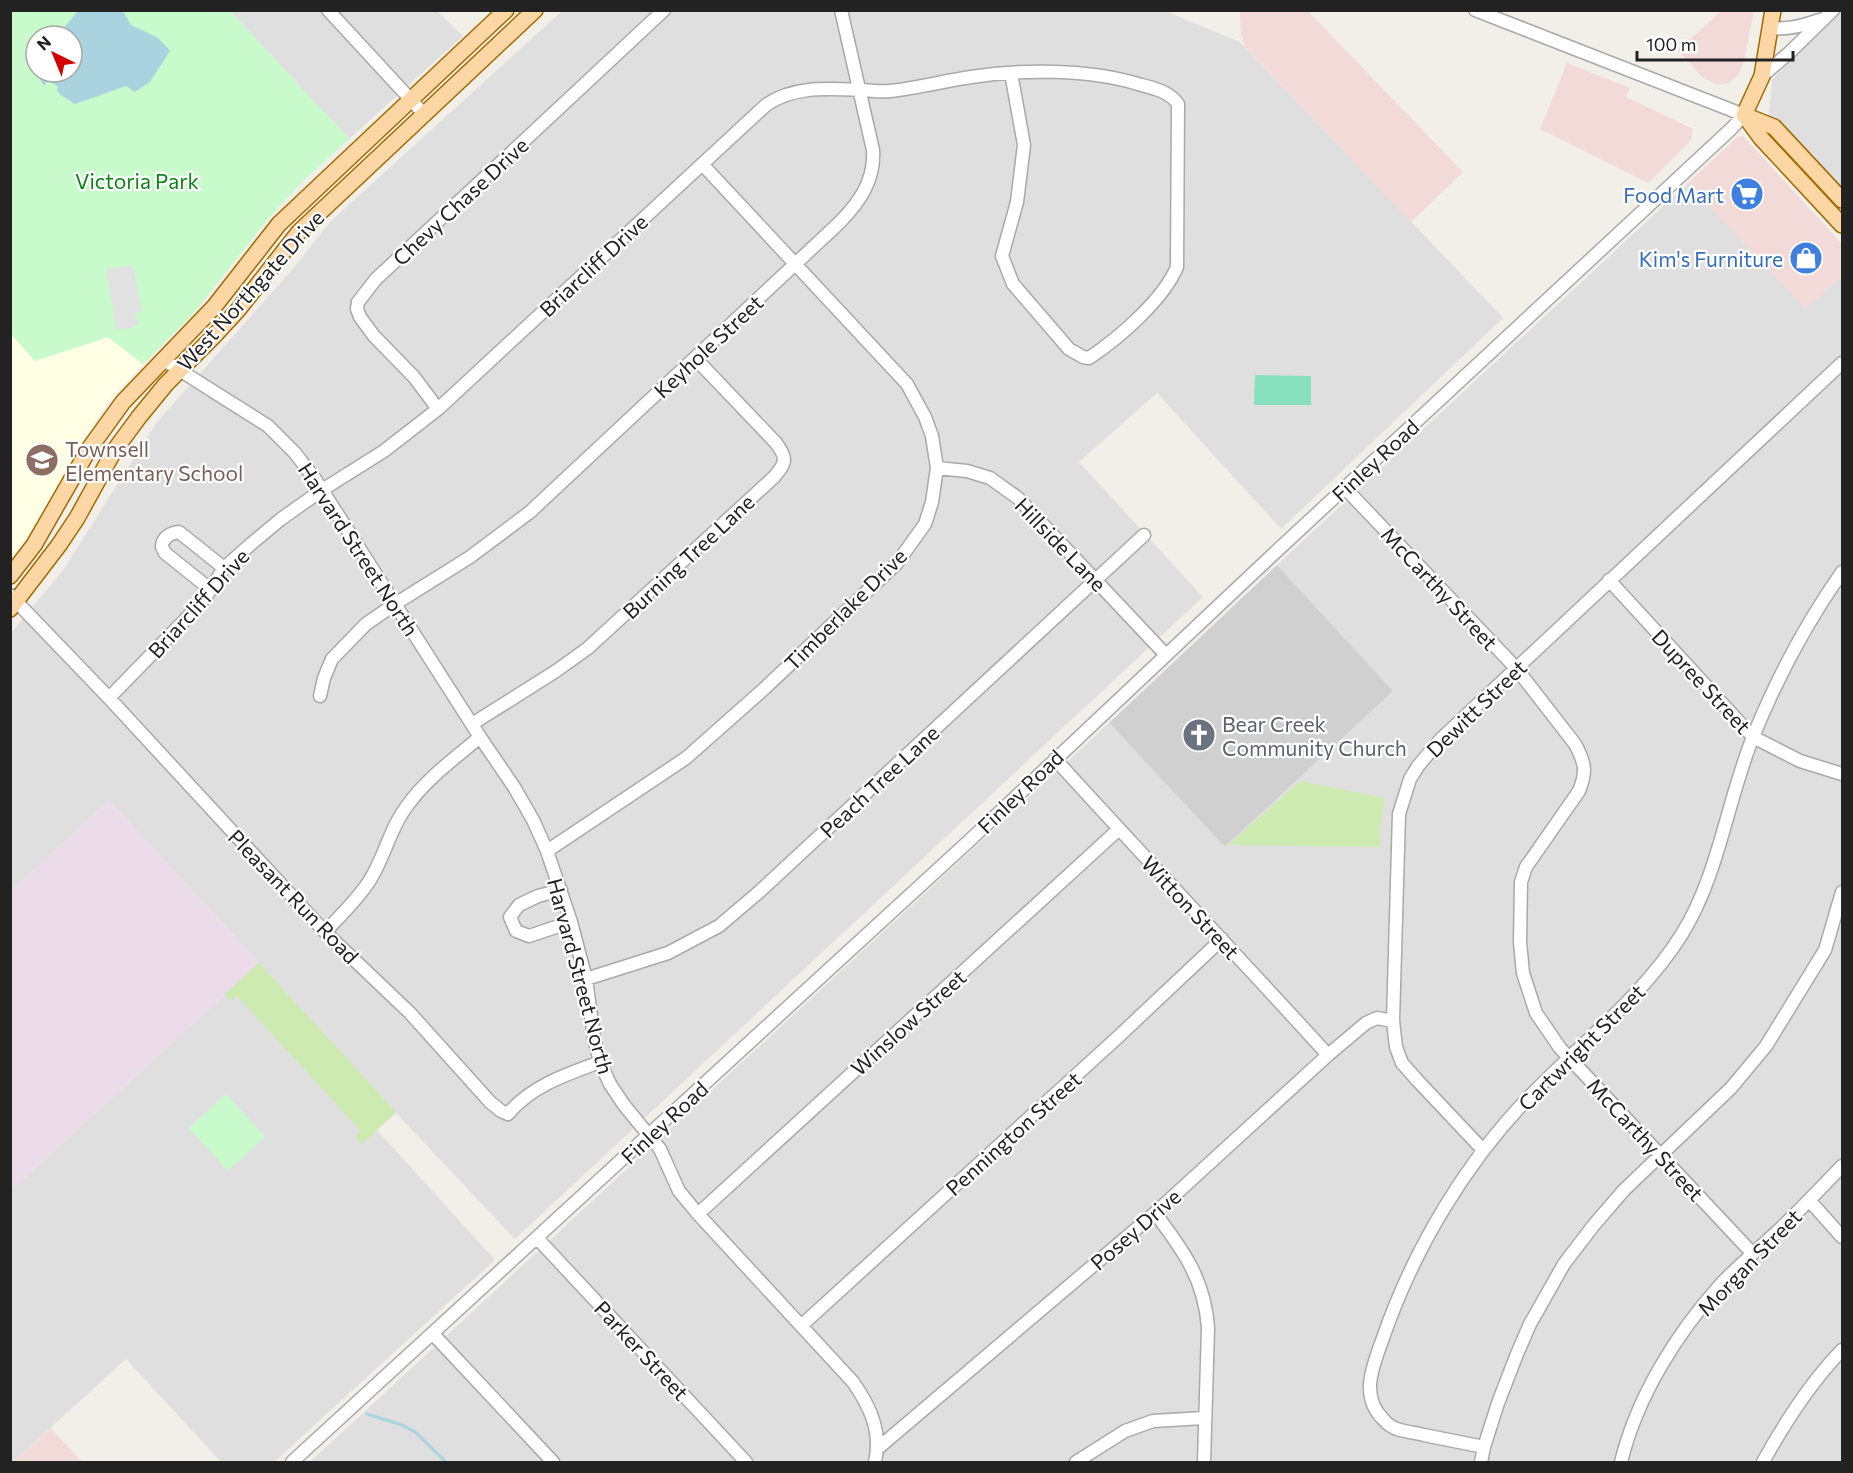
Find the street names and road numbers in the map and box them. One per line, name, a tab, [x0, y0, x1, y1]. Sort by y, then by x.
street label: Chevy Chase Drive	[387, 132, 533, 270]
street label: West Northgate Drive	[171, 205, 329, 375]
street label: Briarcliff Drive	[534, 209, 652, 321]
street label: Keyhole Street	[648, 289, 768, 403]
street label: Finley Road	[1326, 414, 1424, 506]
street label: Harvard Street North	[294, 458, 424, 640]
street label: Burning Tree Lane	[617, 489, 759, 623]
street label: Hillside Lane	[1010, 492, 1112, 596]
street label: McCarthy Street	[1377, 521, 1503, 655]
street label: Briarcliff Drive	[142, 543, 254, 663]
street label: Timberlake Drive	[779, 543, 911, 675]
street label: Dupree Street	[1647, 624, 1757, 738]
street label: Dewitt Street	[1421, 654, 1531, 762]
street label: Peach Tree Lane	[814, 720, 944, 842]
street label: Finley Road	[972, 744, 1068, 838]
street label: Pleasant Run Road	[224, 824, 364, 968]
street label: Witton Street	[1137, 850, 1245, 964]
street label: Harvard Street North	[543, 875, 619, 1077]
street label: Winslow Street	[845, 964, 971, 1080]
street label: Cartwright Street	[1513, 979, 1649, 1115]
street label: Pennington Street	[940, 1066, 1086, 1200]
street label: McCarthy Street	[1583, 1072, 1709, 1206]
street label: Finley Road	[615, 1076, 713, 1168]
street label: Posey Drive	[1085, 1183, 1185, 1275]
street label: Morgan Street	[1692, 1203, 1806, 1321]
street label: Parker Street	[590, 1295, 694, 1405]

